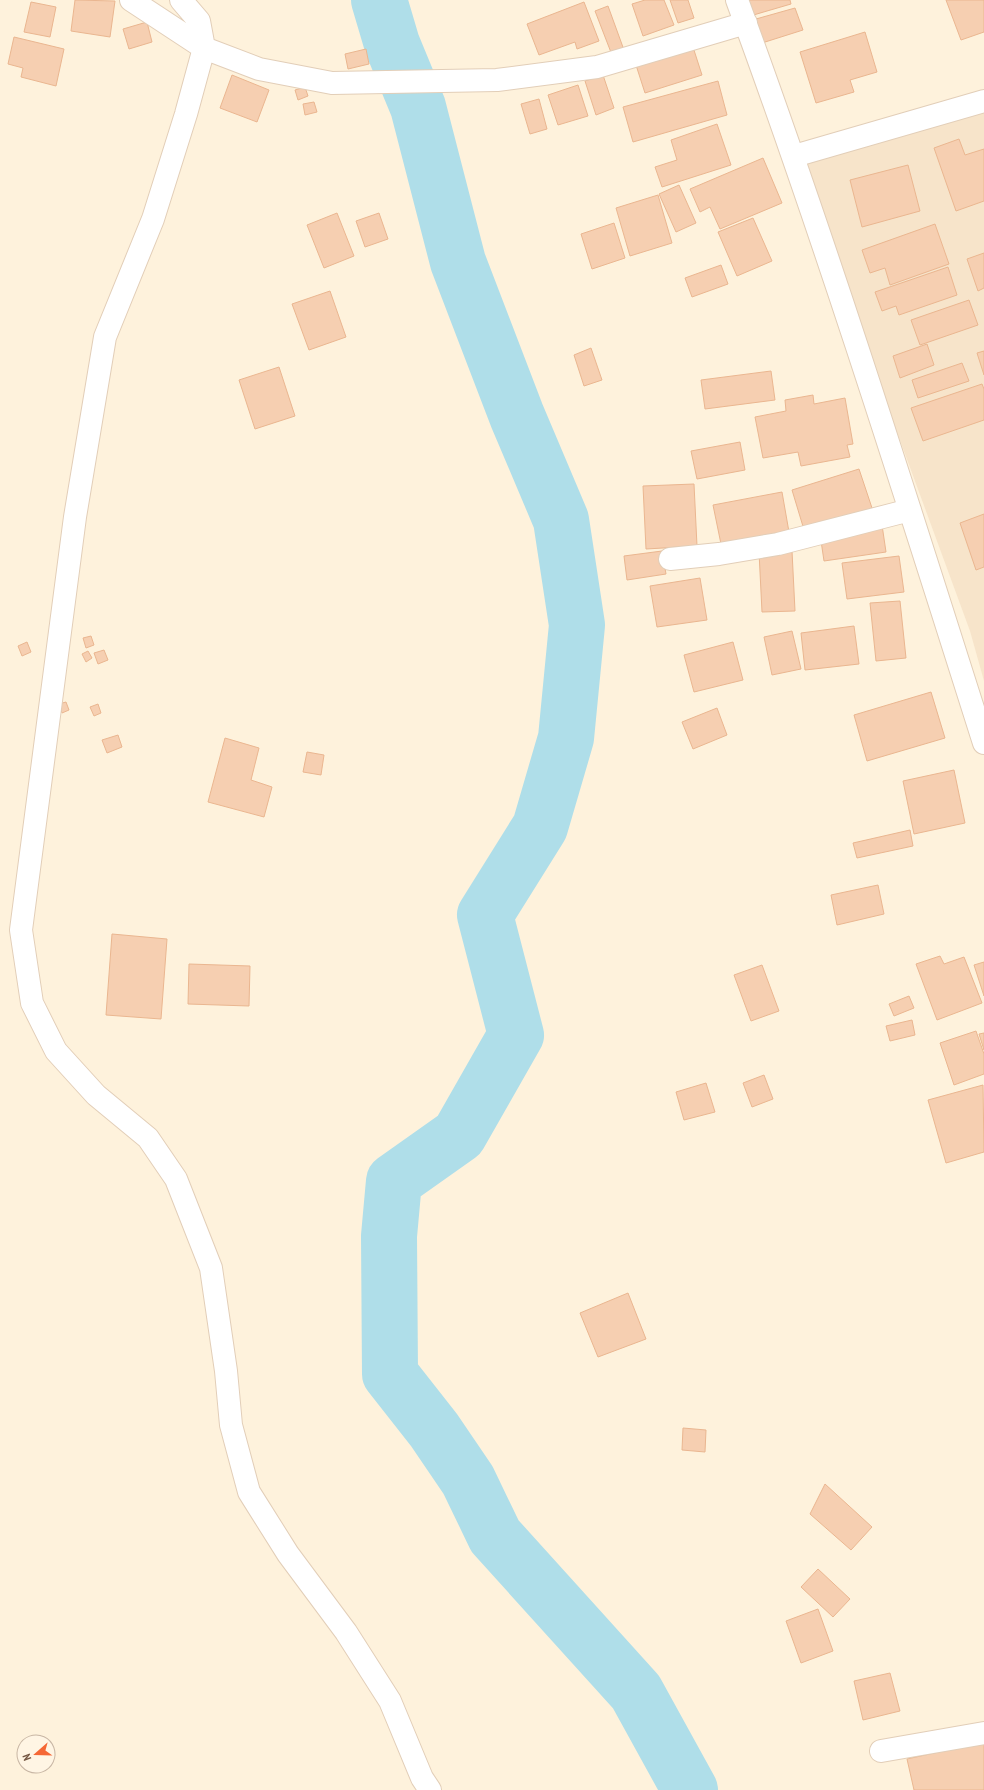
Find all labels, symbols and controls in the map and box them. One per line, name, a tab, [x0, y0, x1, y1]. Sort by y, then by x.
north arrow	[16, 1734, 56, 1774]
text: N	[19, 1752, 34, 1763]

